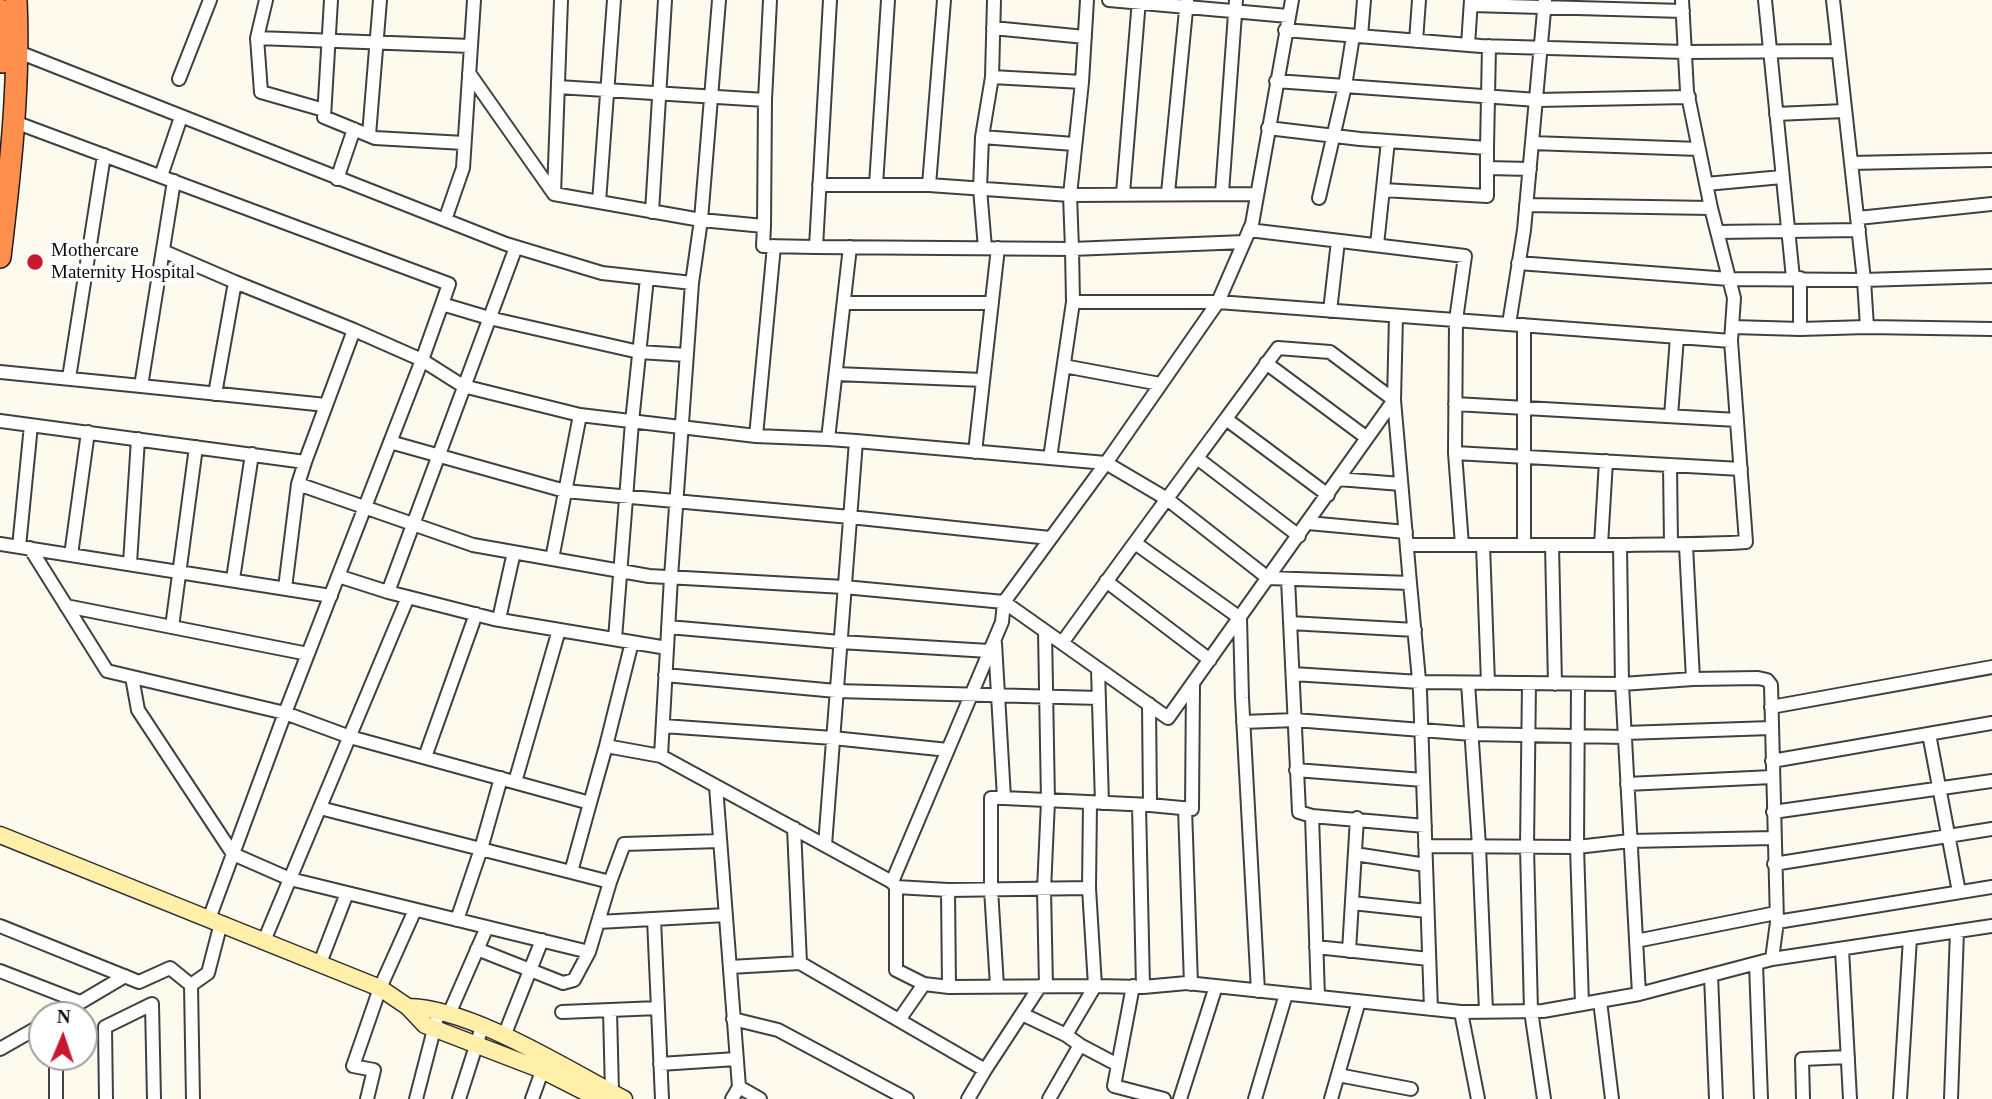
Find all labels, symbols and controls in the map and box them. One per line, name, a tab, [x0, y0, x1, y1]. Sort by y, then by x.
place label: Mothercare Maternity Hospital	[51, 240, 195, 284]
marker: Mothercare Maternity Hospital	[25, 252, 45, 272]
north arrow	[28, 1001, 98, 1071]
text: N	[56, 1006, 71, 1027]

